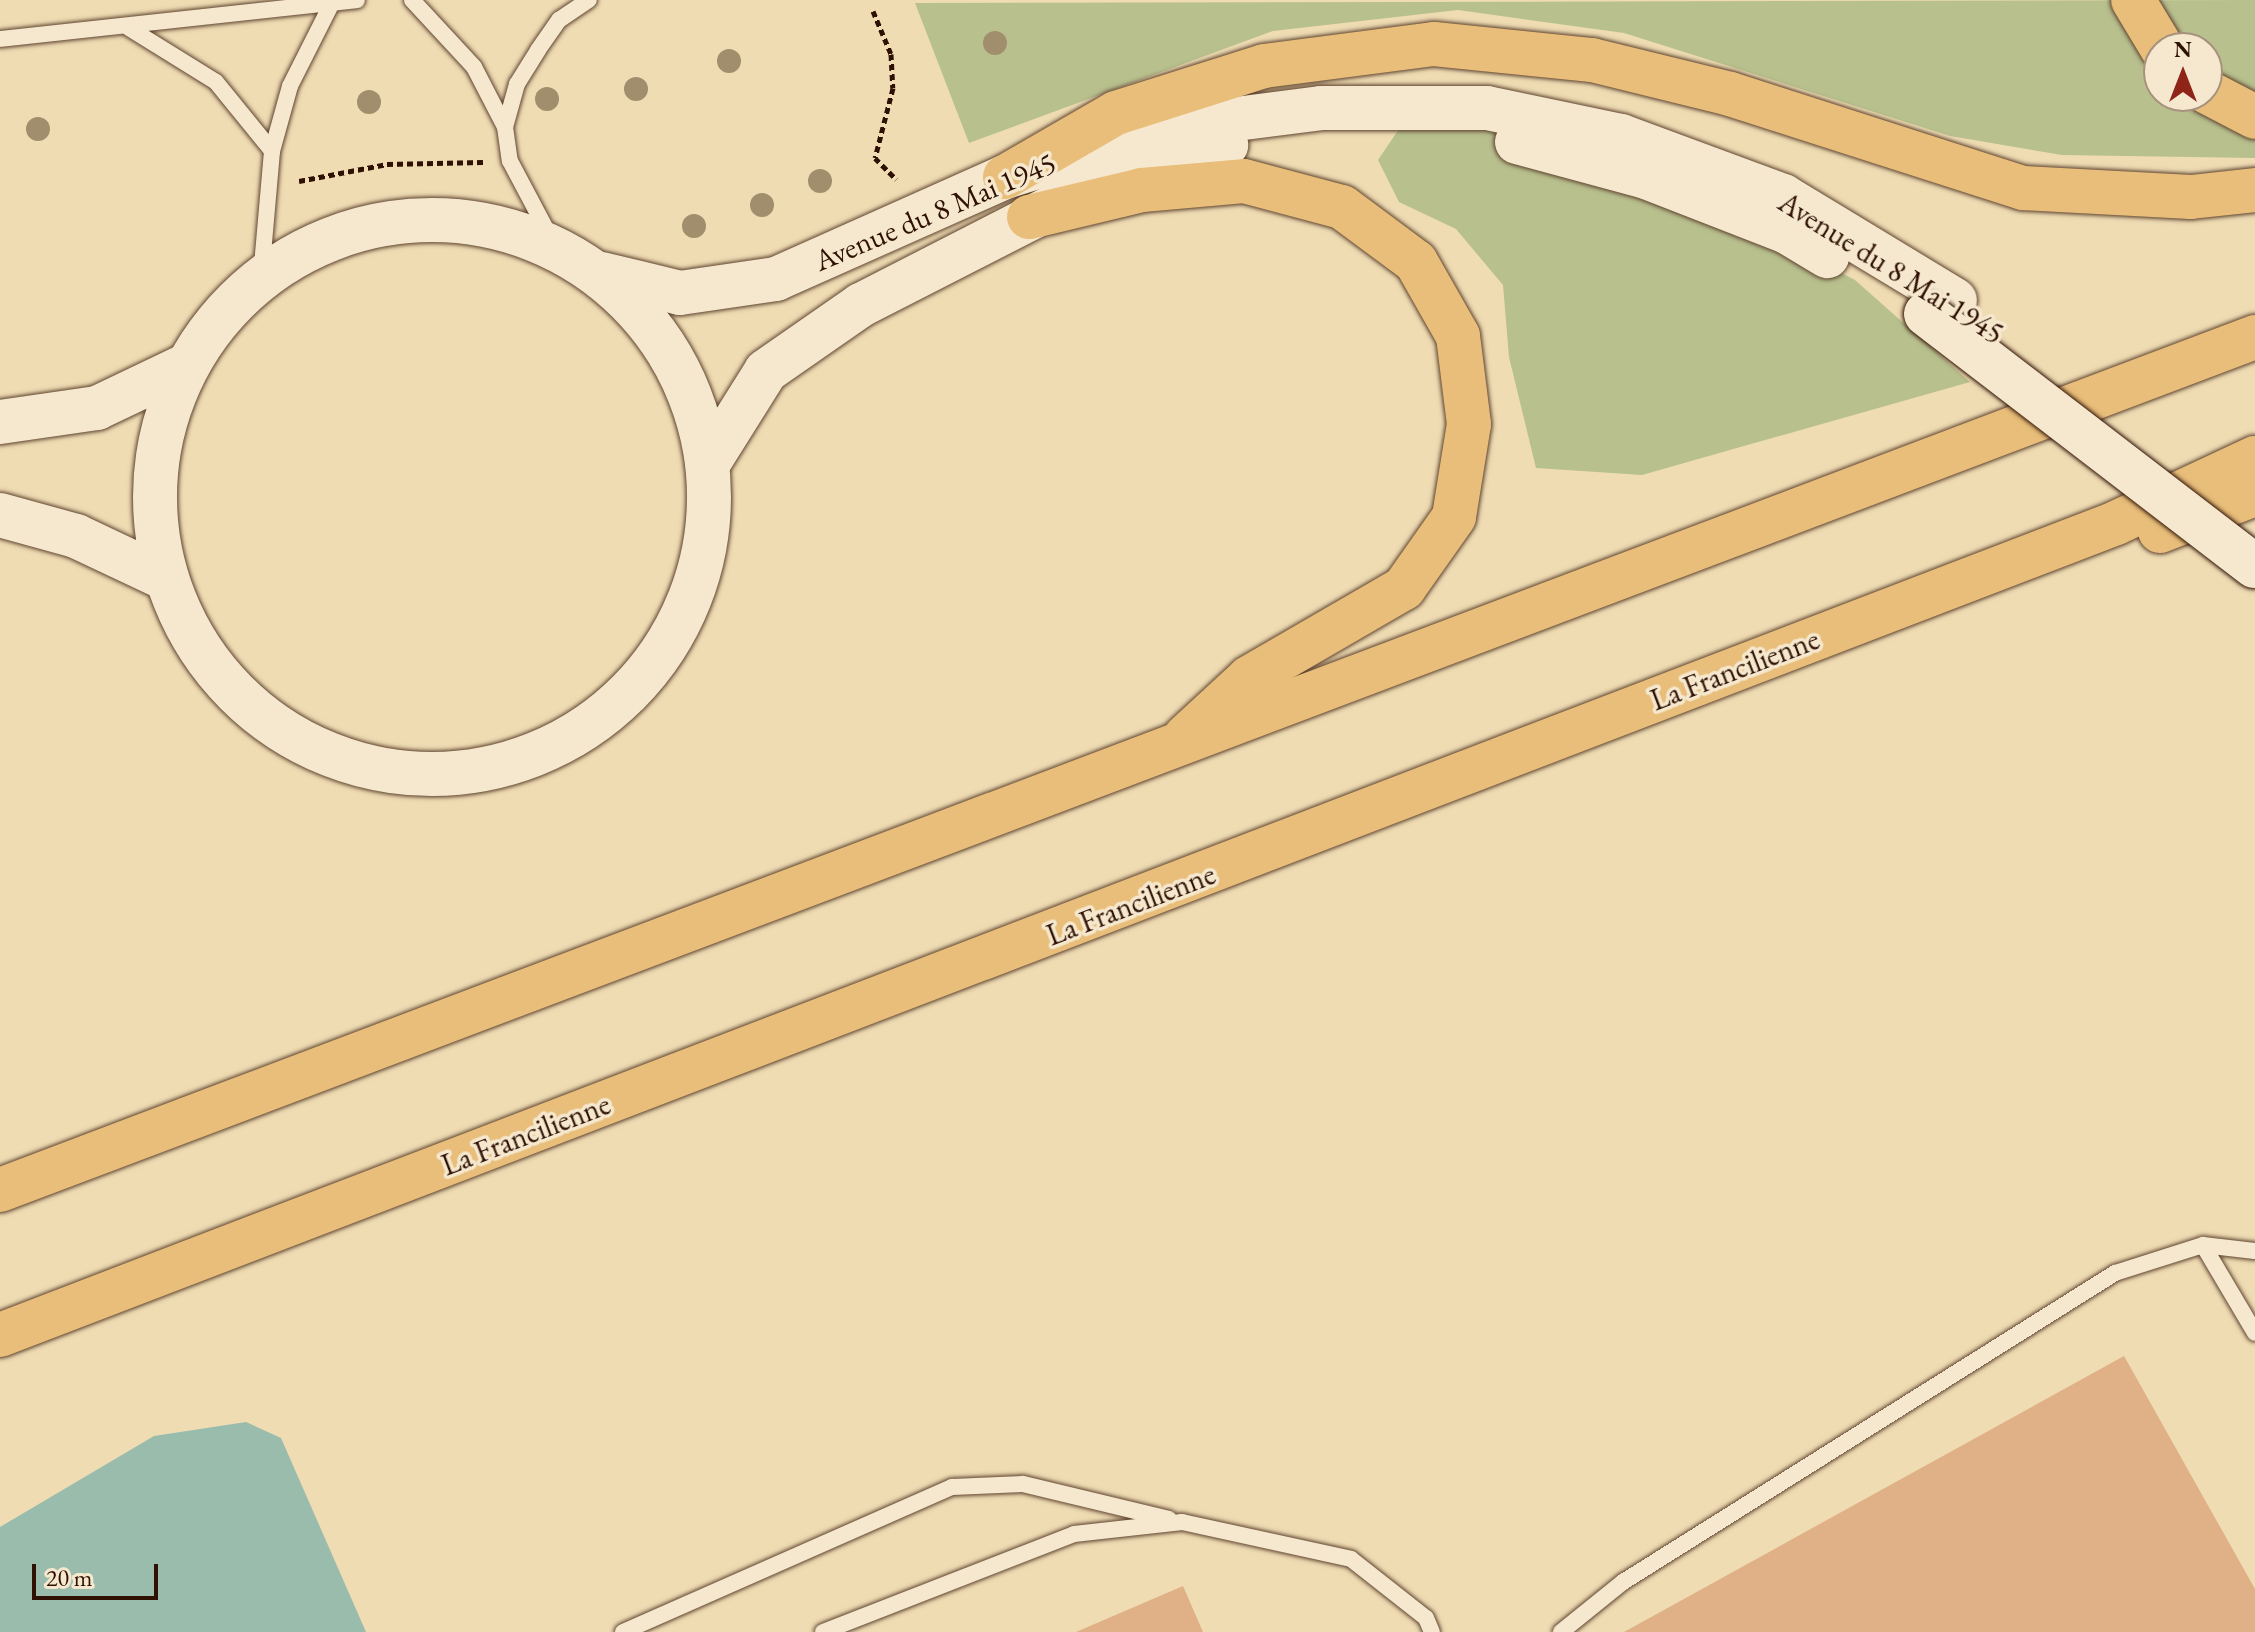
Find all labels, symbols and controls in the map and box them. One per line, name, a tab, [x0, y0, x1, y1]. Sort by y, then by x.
north arrow	[2143, 32, 2223, 112]
text: N	[2174, 35, 2192, 64]
street label: Avenue du 8 Mai 1945	[809, 145, 1061, 279]
street label: Avenue du 8 Mai 1945	[1772, 184, 2010, 352]
street label: La Francilienne	[1646, 621, 1824, 719]
street label: La Francilienne	[1042, 856, 1220, 954]
street label: La Francilienne	[437, 1086, 615, 1184]
scale bar	[36, 1548, 162, 1598]
text: 20 m	[46, 1562, 93, 1593]

